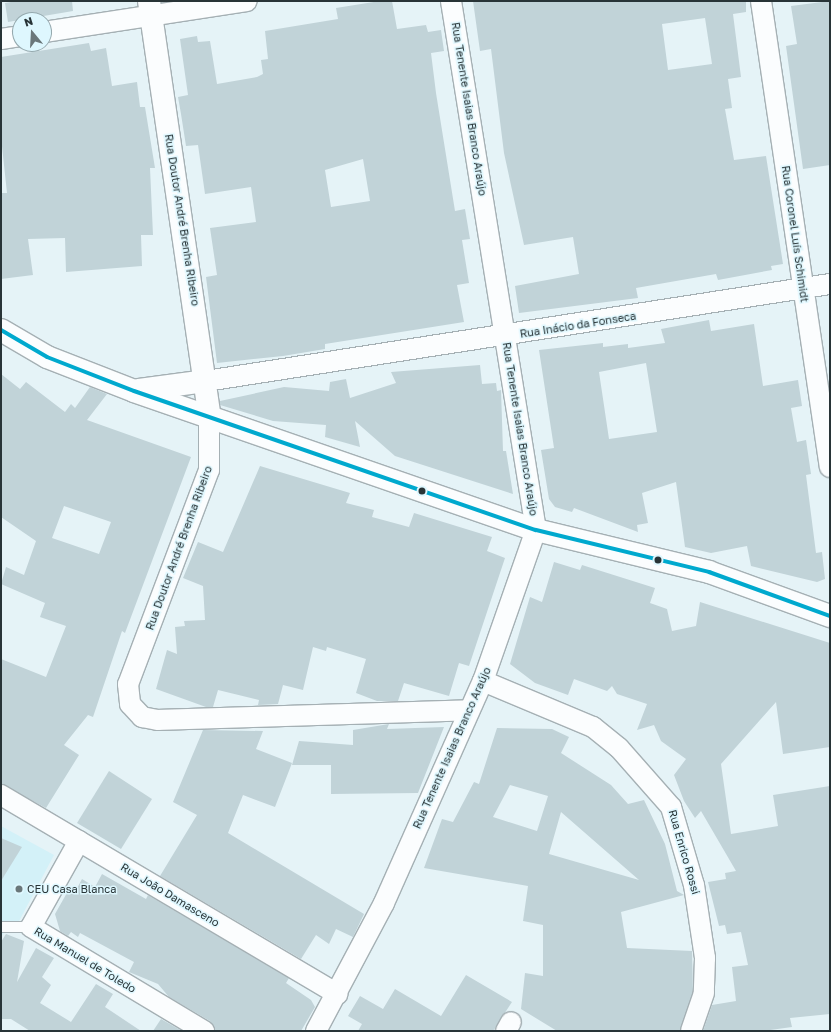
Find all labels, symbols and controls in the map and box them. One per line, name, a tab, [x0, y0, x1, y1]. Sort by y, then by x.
north arrow	[12, 12, 52, 52]
text: N	[22, 14, 34, 29]
street label: Rua Tenente Isaias Branco Araújo	[449, 21, 489, 197]
street label: Rua Doutor André Brenha Ribeiro	[162, 133, 202, 307]
street label: Rua Coronel Luís Schimidt	[779, 165, 811, 303]
street label: Rua Inácio da Fonseca	[519, 309, 637, 341]
street label: Rua Tenente Isaias Branco Araújo	[500, 341, 540, 517]
street label: Rua Doutor André Brenha Ribeiro	[143, 464, 215, 632]
unlabelled marker	[417, 486, 427, 496]
unlabelled marker	[653, 555, 663, 565]
street label: Rua Tenente Isaias Branco Araújo	[410, 665, 494, 831]
street label: Rua Enrico Rossi	[666, 808, 702, 896]
street label: Rua João Damasceno	[118, 860, 222, 930]
place label: CEU Casa Blanca	[27, 882, 117, 896]
marker: CEU Casa Blanca	[14, 884, 24, 894]
street label: Rua Manuel de Toledo	[32, 924, 138, 996]

